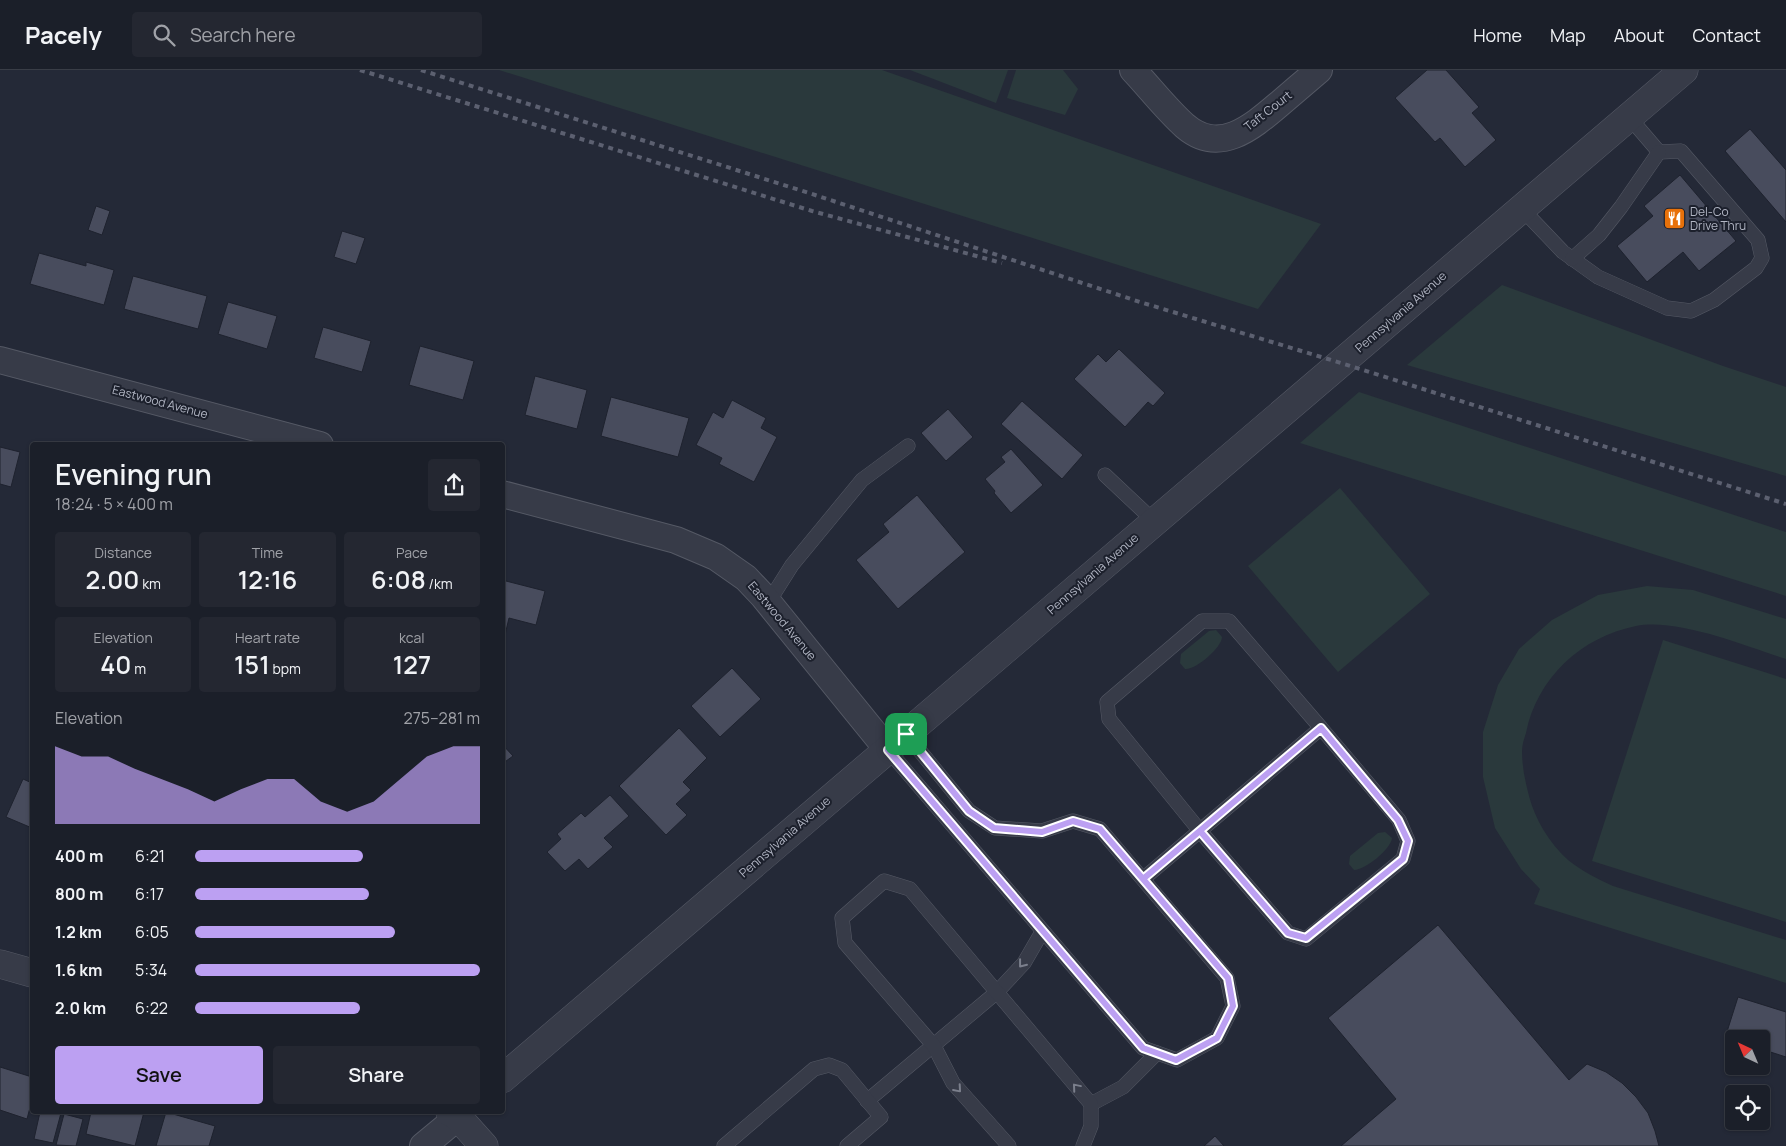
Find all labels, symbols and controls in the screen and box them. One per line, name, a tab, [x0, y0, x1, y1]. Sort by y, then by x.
search box	[132, 12, 482, 57]
text: Pacely	[25, 18, 102, 51]
icon: search	[150, 21, 178, 49]
text: Search here	[190, 22, 296, 48]
text: Home	[1473, 23, 1522, 47]
text: Map	[1550, 23, 1586, 47]
text: About	[1614, 23, 1664, 47]
text: Contact	[1692, 23, 1761, 47]
street label: Taft Court	[1240, 86, 1295, 135]
place label: Del-Co Drive Thru	[1690, 203, 1746, 234]
restaurant icon: Del-Co Drive Thru	[1662, 207, 1686, 231]
street label: Pennsylvania Avenue	[1351, 267, 1450, 356]
street label: Eastwood Avenue	[110, 381, 210, 422]
text: Evening run	[55, 455, 212, 493]
button: share	[428, 459, 480, 511]
text: 18:24 · 5 × 400 m	[55, 493, 173, 515]
street label: Pennsylvania Avenue	[1043, 529, 1142, 618]
text: Distance	[94, 543, 152, 562]
text: Time	[252, 543, 283, 562]
text: Pace	[396, 543, 428, 562]
text: 2.00	[85, 562, 139, 597]
text: 12:16	[238, 562, 297, 597]
text: 6:08	[371, 562, 426, 597]
text: km	[139, 574, 161, 593]
text: /km	[426, 574, 453, 593]
street label: Eastwood Avenue	[744, 578, 821, 664]
text: Elevation	[94, 628, 153, 647]
text: Heart rate	[235, 628, 300, 647]
text: kcal	[399, 628, 425, 647]
text: 40	[100, 647, 131, 682]
text: 151	[234, 647, 270, 682]
text: 127	[393, 647, 431, 682]
text: m	[131, 659, 146, 678]
text: bpm	[270, 659, 301, 678]
text: Elevation	[55, 707, 123, 729]
text: 275–281 m	[404, 707, 480, 729]
pin	[885, 713, 927, 755]
icon: arrive	[892, 720, 920, 748]
street label: Pennsylvania Avenue	[735, 792, 834, 881]
text: 400 m	[55, 845, 103, 867]
text: 6:21	[135, 845, 165, 867]
text: 800 m	[55, 883, 103, 905]
text: 6:17	[135, 883, 164, 905]
text: 1.2 km	[55, 921, 102, 943]
text: 6:05	[135, 921, 169, 943]
one-way arrow	[1020, 958, 1028, 967]
text: 1.6 km	[55, 959, 102, 981]
text: 5:34	[135, 959, 167, 981]
text: 2.0 km	[55, 997, 106, 1019]
text: 6:22	[135, 997, 168, 1019]
north arrow	[1725, 1030, 1770, 1075]
map controls	[1725, 1030, 1770, 1130]
button: Save	[55, 1046, 263, 1104]
button: Share	[273, 1046, 480, 1104]
one-way arrow	[952, 1083, 961, 1092]
one-way arrow	[1072, 1083, 1081, 1092]
button: locate	[1725, 1085, 1770, 1130]

